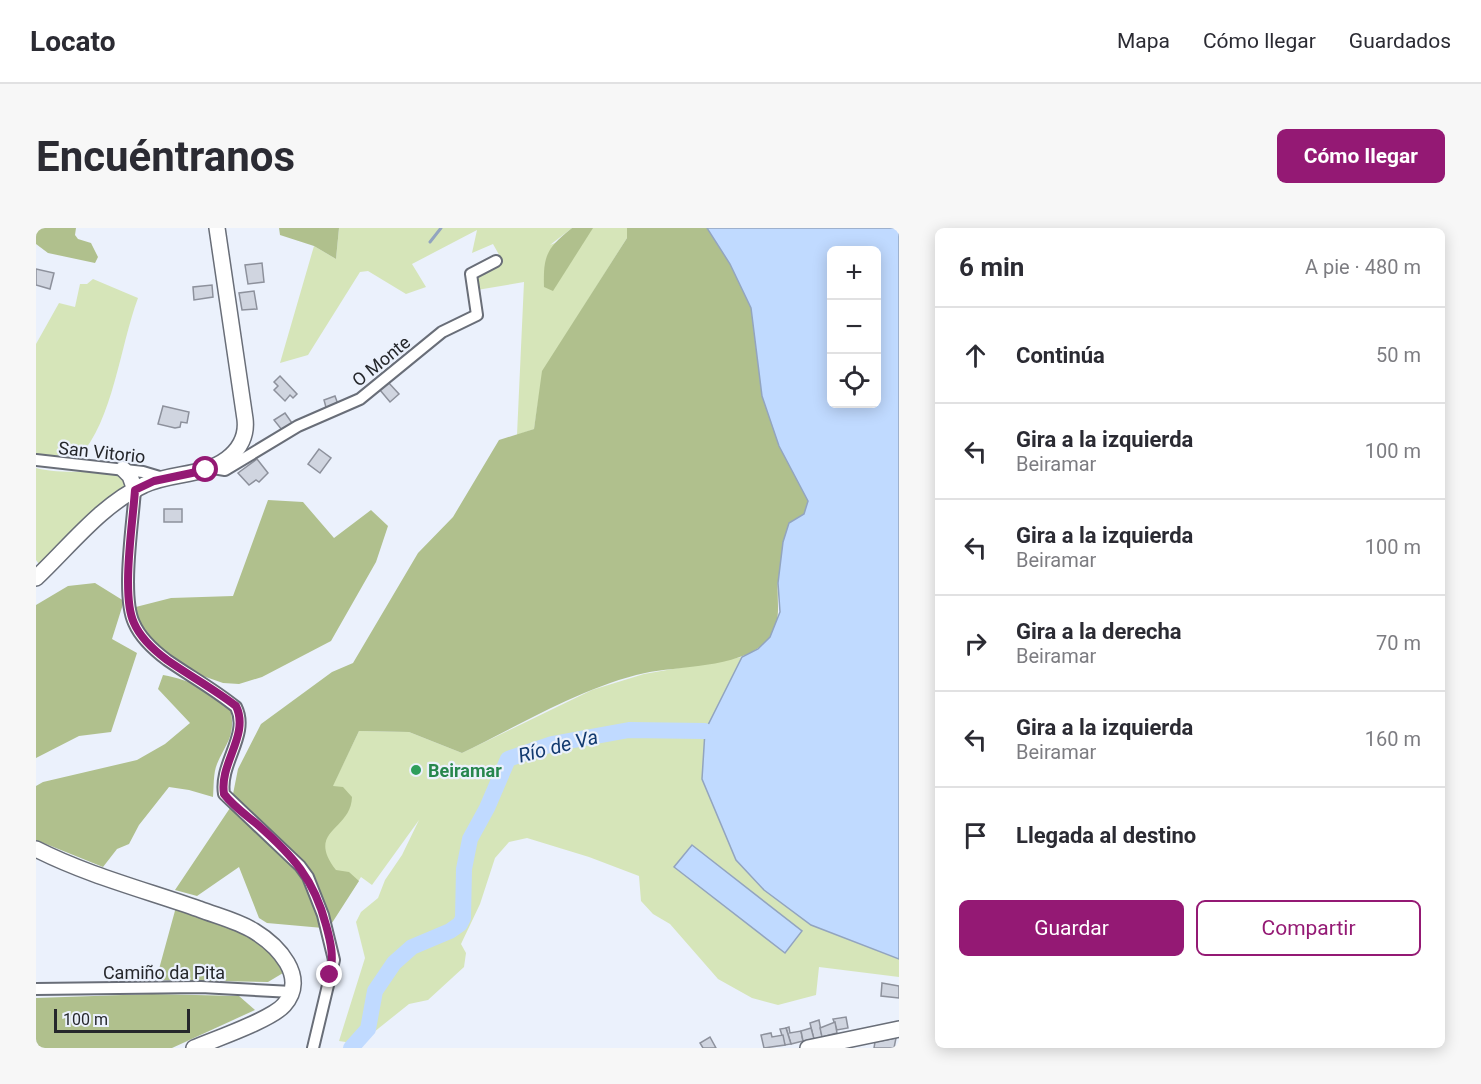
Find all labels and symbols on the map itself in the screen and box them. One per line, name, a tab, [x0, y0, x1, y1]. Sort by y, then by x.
street label: O Monte	[348, 331, 414, 391]
street label: San Vitorio	[57, 437, 147, 467]
route start	[192, 456, 218, 482]
water label: Río de Va	[516, 725, 600, 767]
place label: Beiramar	[428, 760, 502, 781]
marker: Beiramar	[409, 763, 423, 777]
route end	[316, 961, 342, 987]
street label: Camiño da Pita	[103, 962, 225, 983]
scale bar	[54, 1006, 190, 1034]

